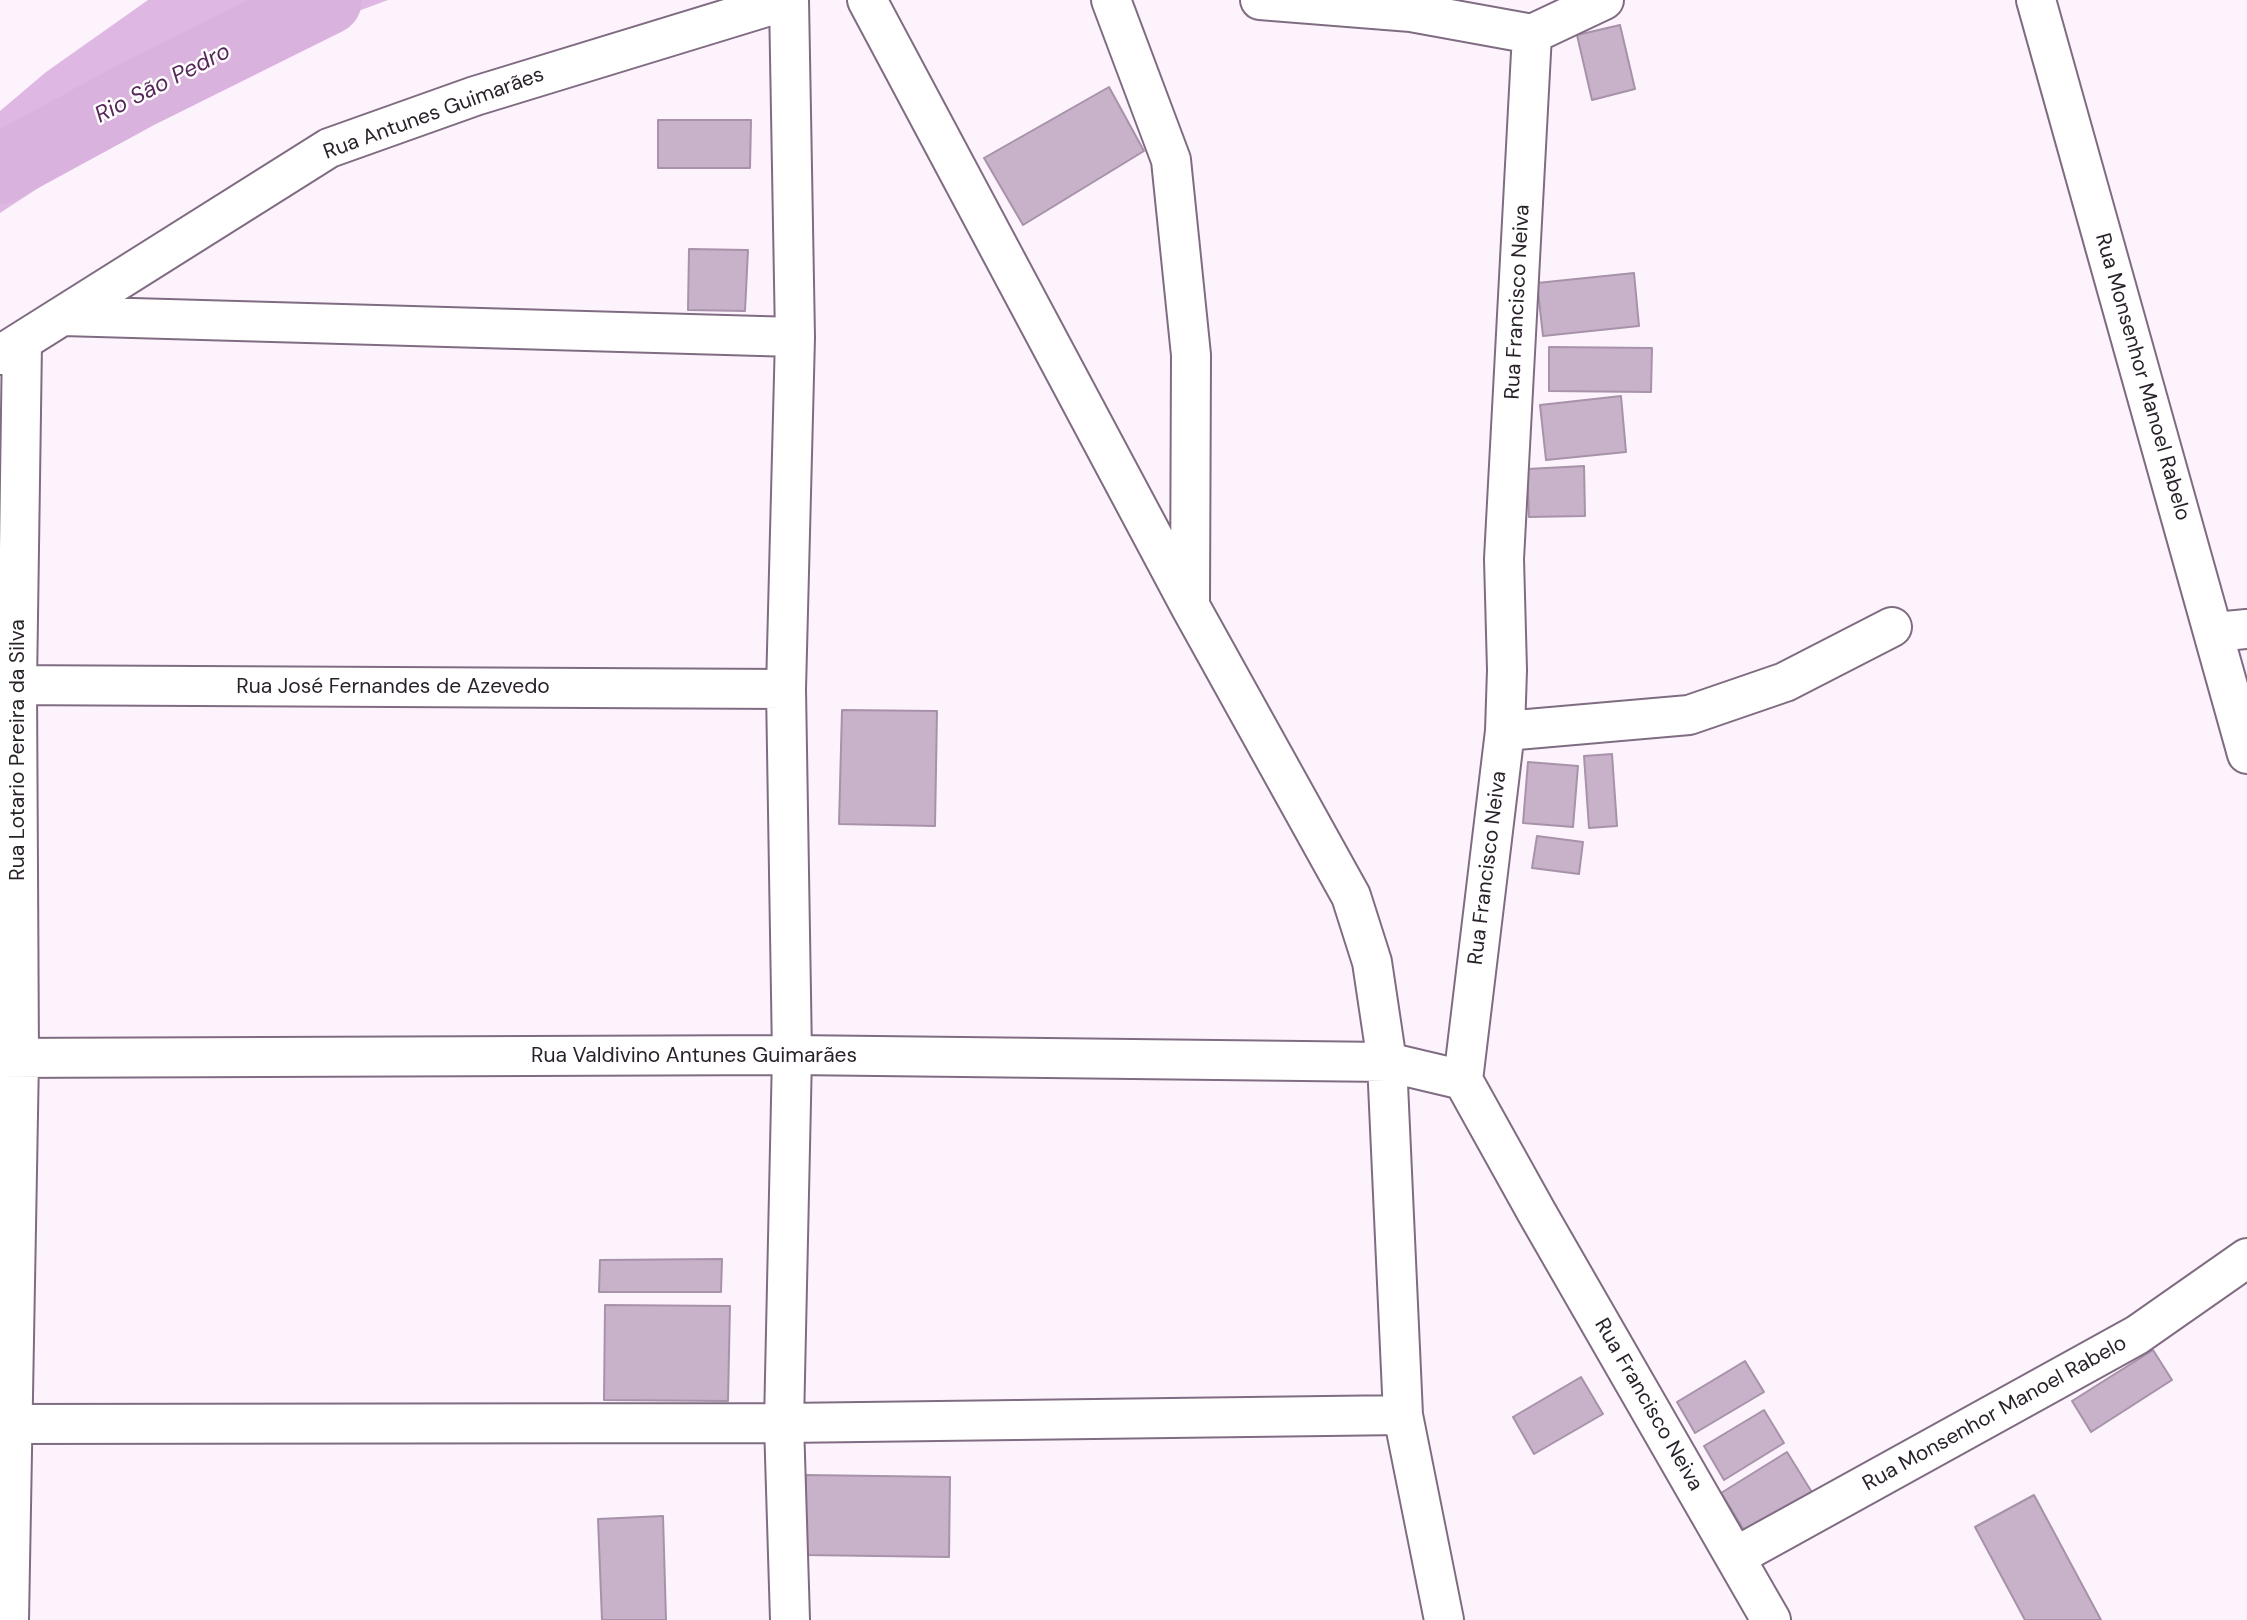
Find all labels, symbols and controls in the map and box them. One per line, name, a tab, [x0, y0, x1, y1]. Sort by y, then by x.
water label: Rio São Pedro	[91, 38, 235, 130]
street label: Rua Antunes Guimarães	[320, 62, 548, 166]
street label: Rua Francisco Neiva	[1500, 204, 1536, 400]
street label: Rua Monsenhor Manoel Rabelo	[2089, 230, 2195, 524]
street label: Rua Lotario Pereira da Silva	[5, 619, 31, 881]
street label: Rua José Fernandes de Azevedo	[236, 674, 550, 700]
street label: Rua Francisco Neiva	[1464, 770, 1512, 966]
street label: Rua Valdivino Antunes Guimarães	[531, 1043, 857, 1069]
street label: Rua Francisco Neiva	[1588, 1314, 1708, 1496]
street label: Rua Monsenhor Manoel Rabelo	[1859, 1331, 2131, 1497]

